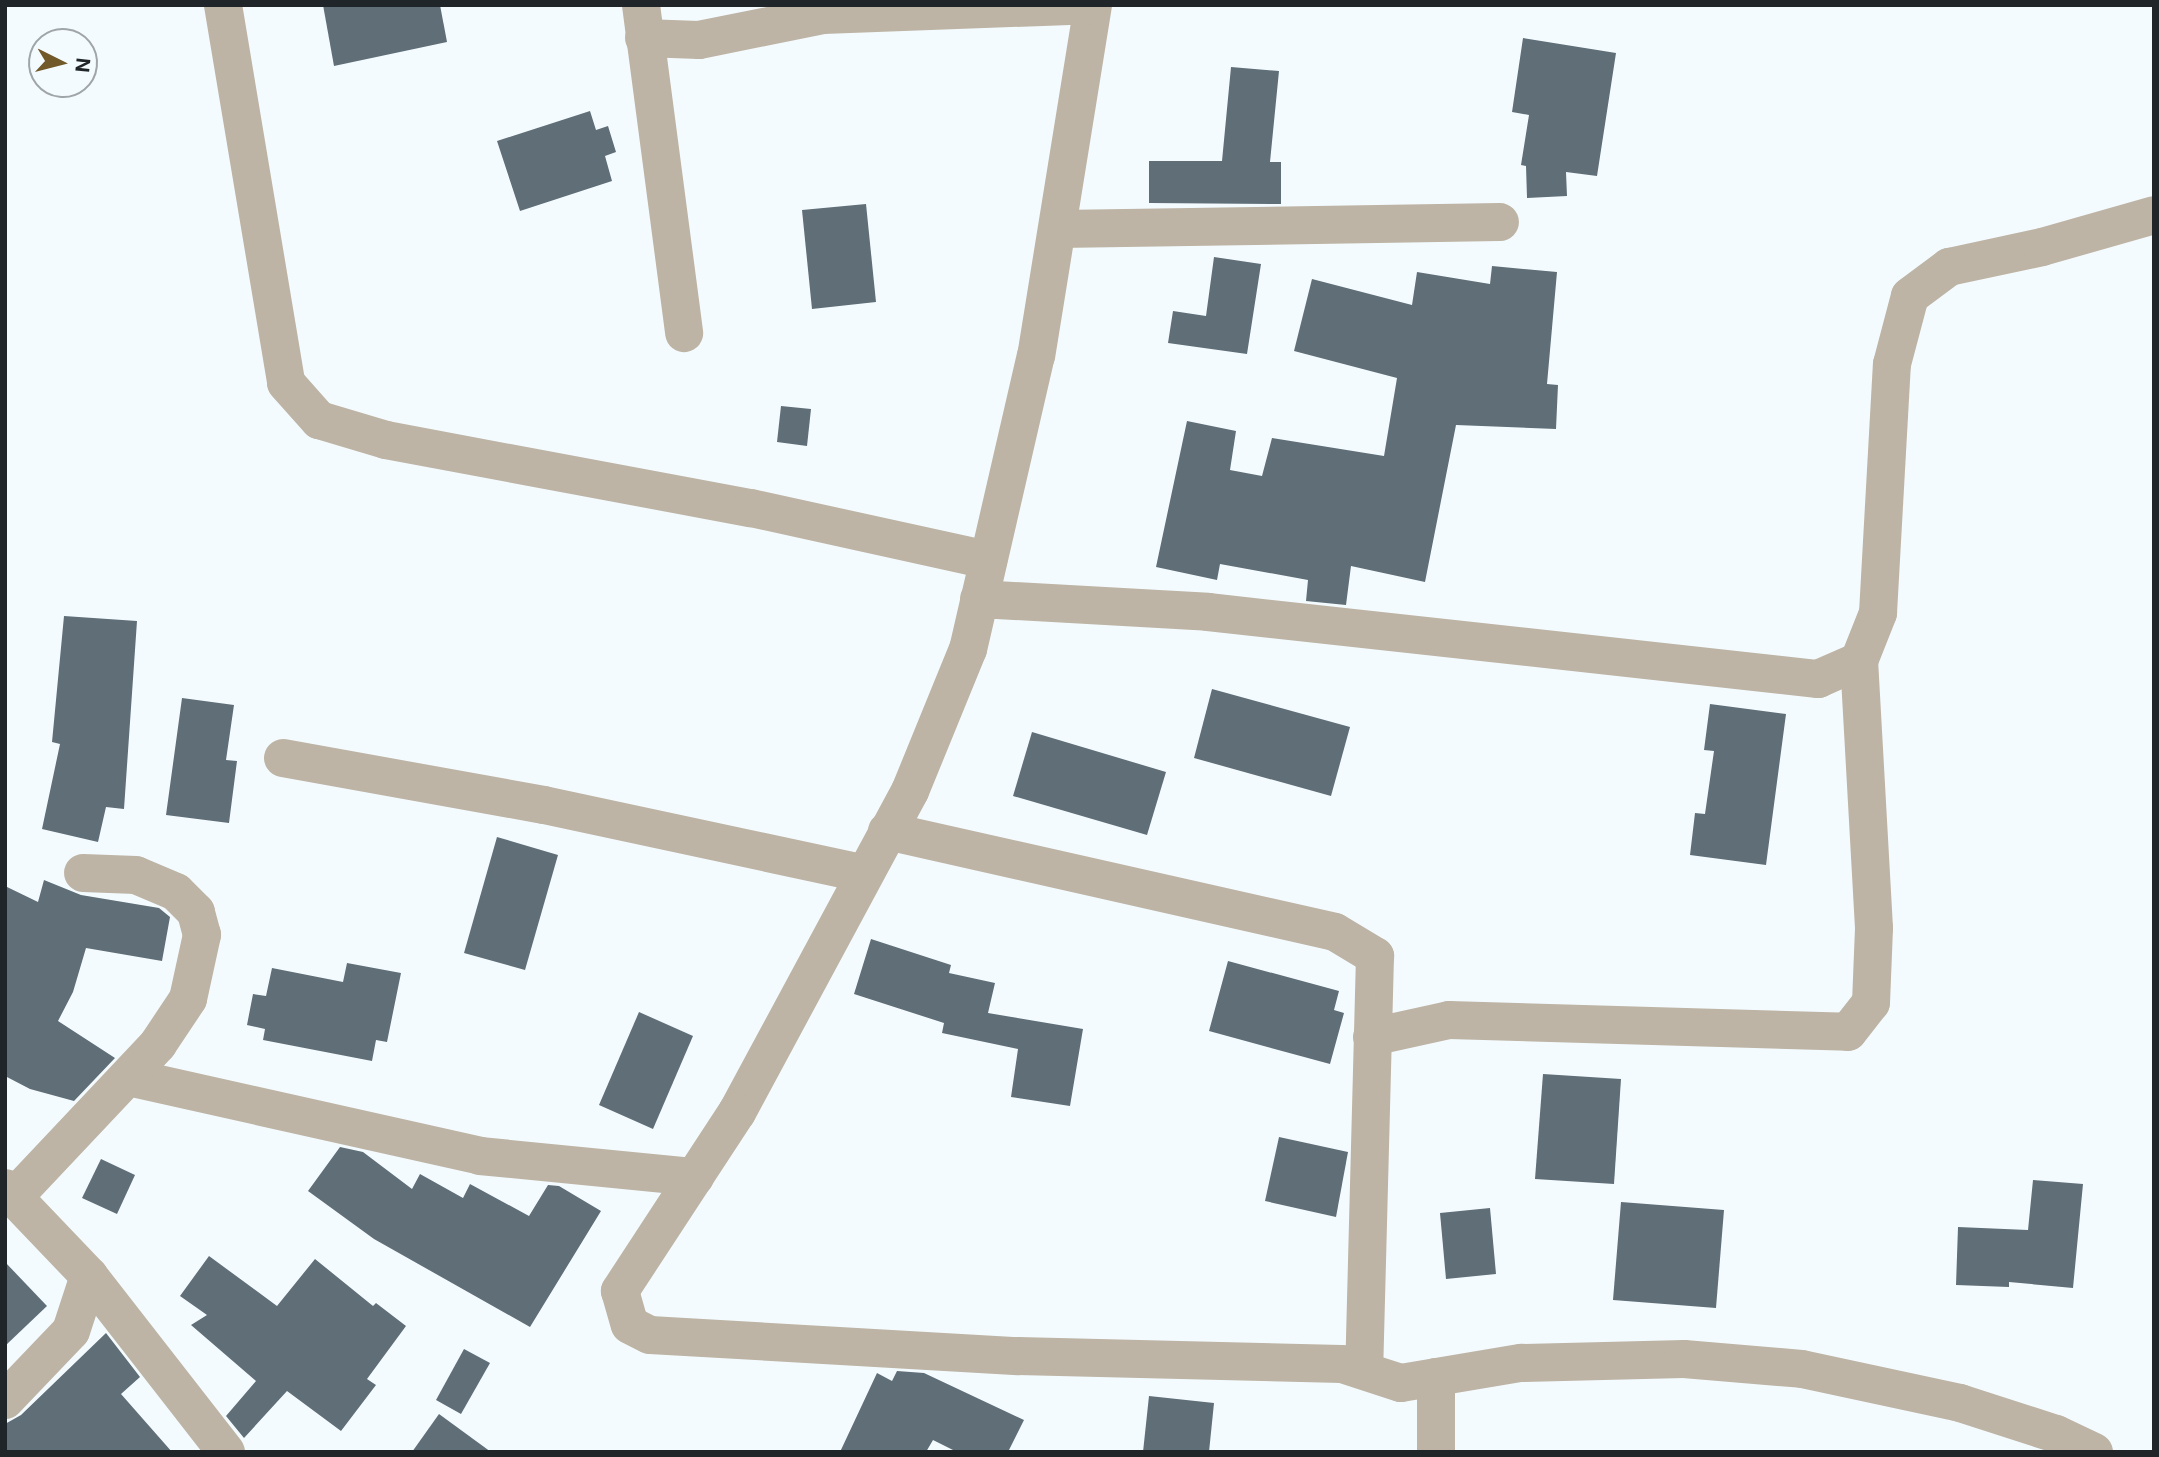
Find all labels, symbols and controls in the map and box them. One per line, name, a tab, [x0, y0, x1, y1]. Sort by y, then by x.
north arrow	[28, 28, 98, 98]
text: N	[70, 57, 95, 73]

